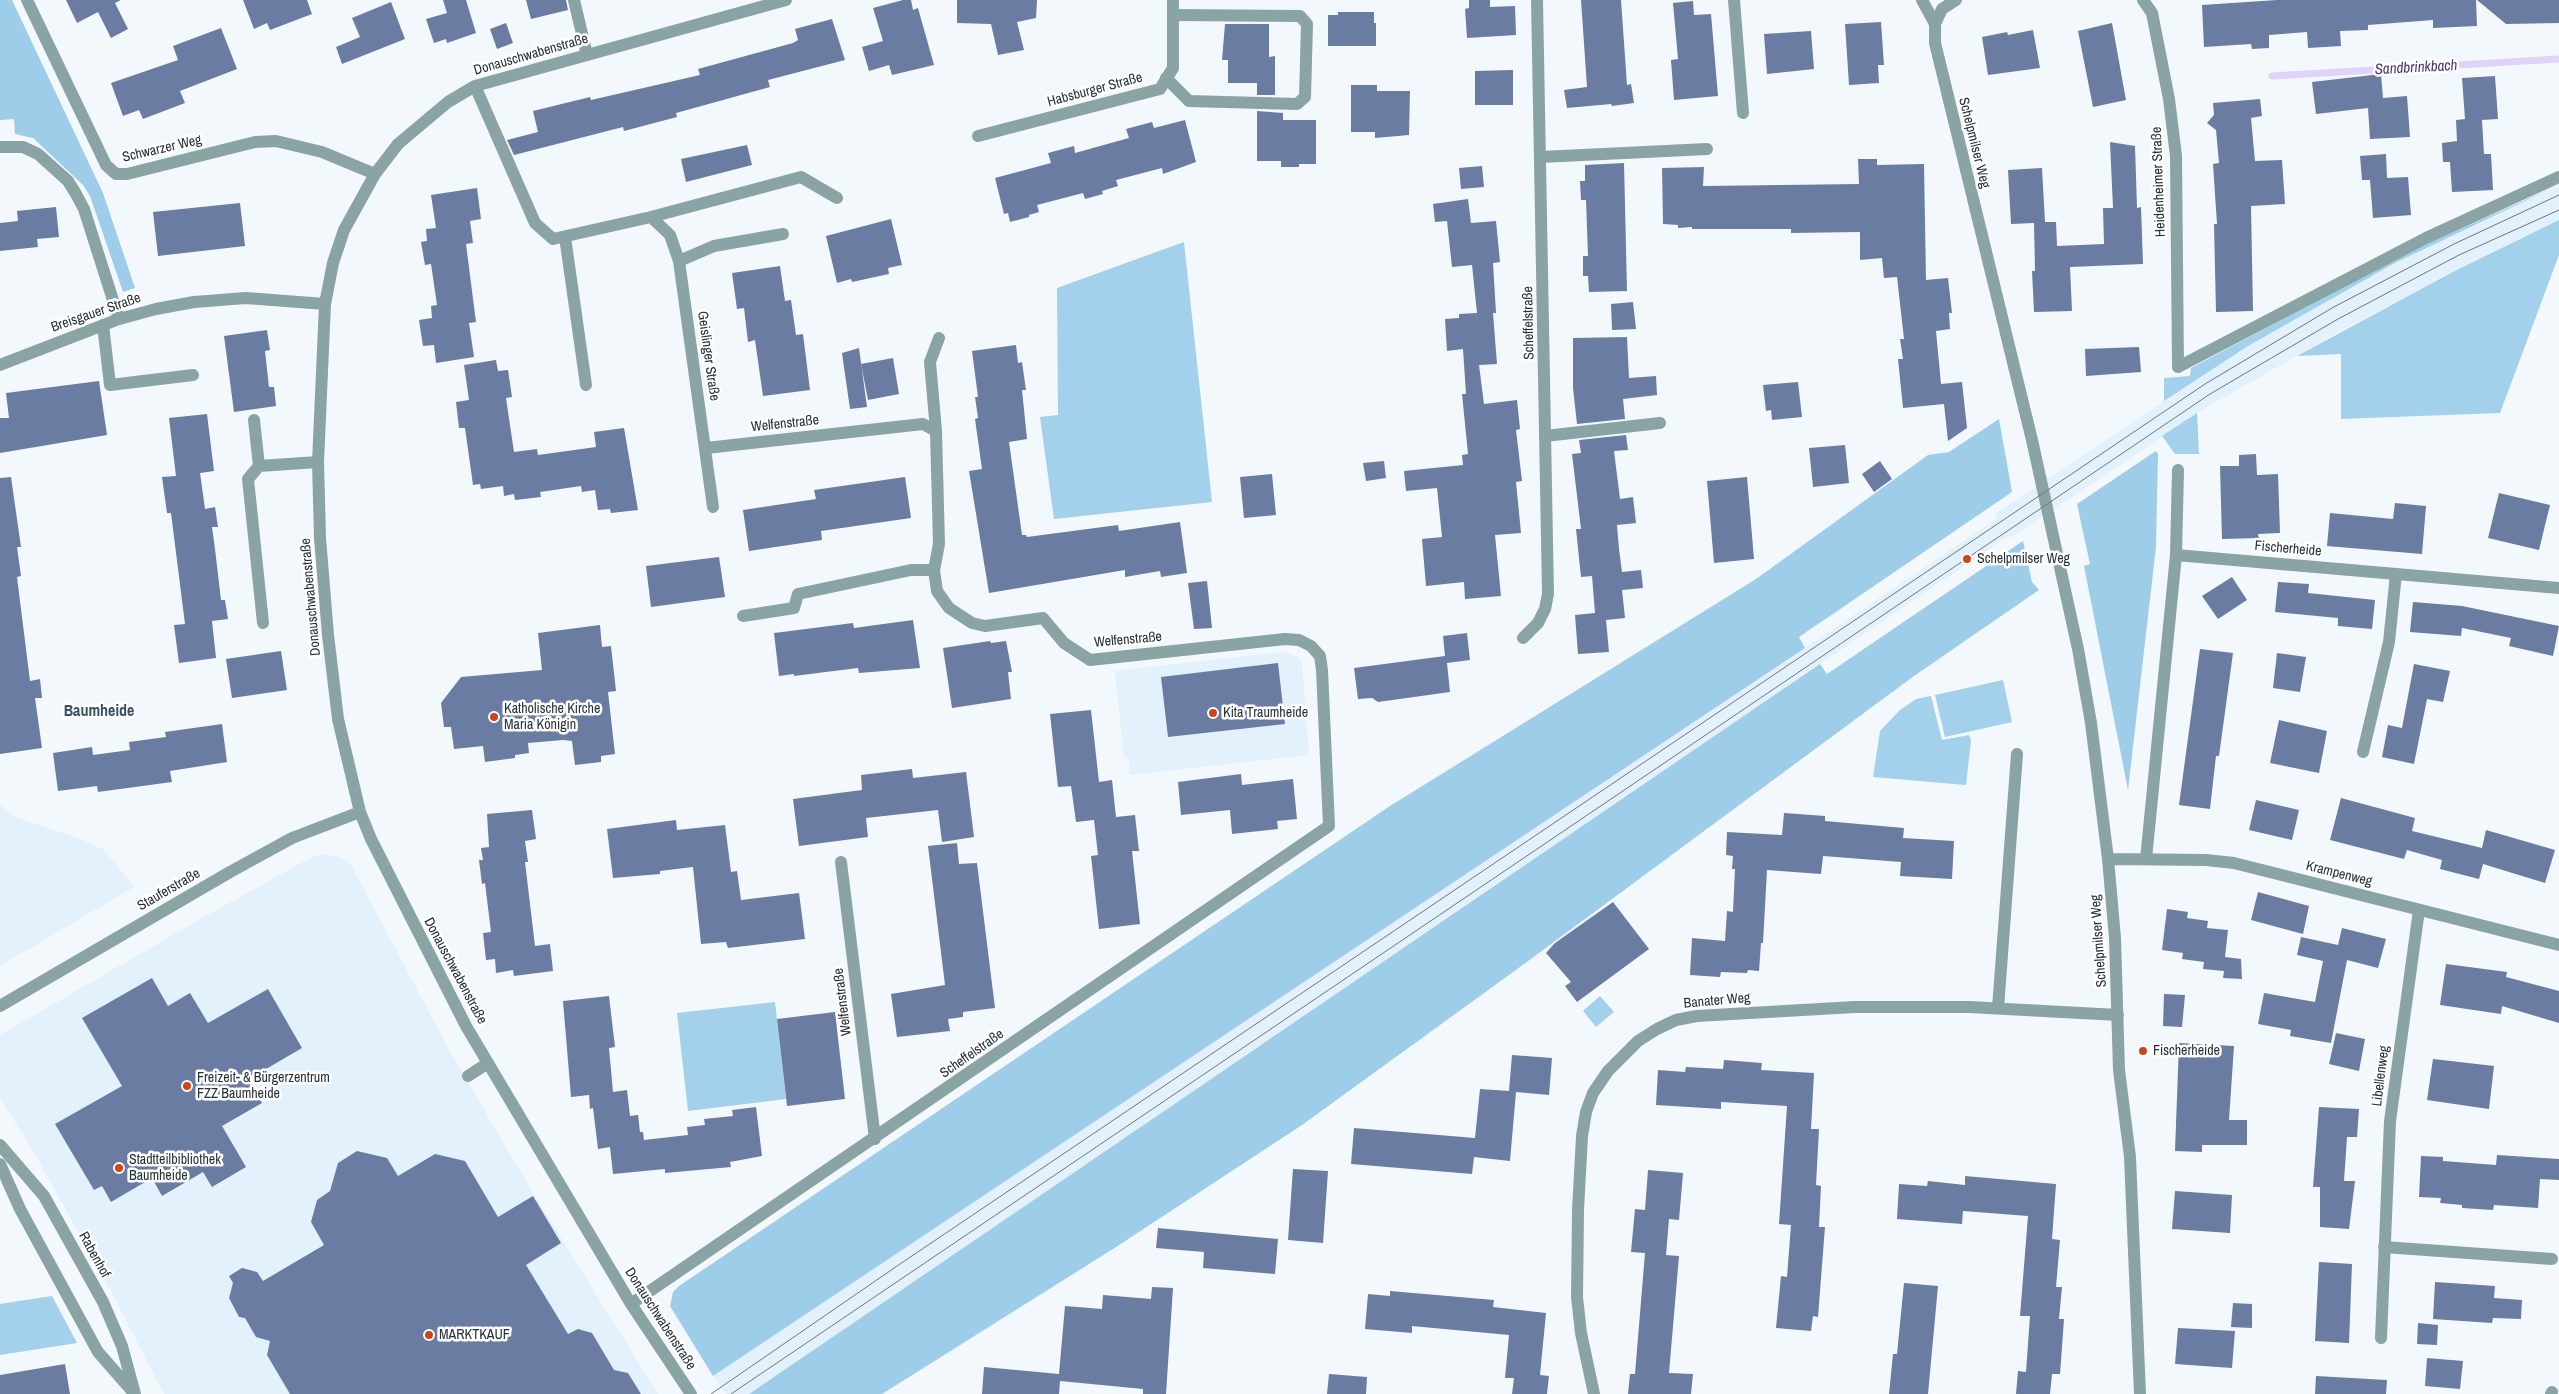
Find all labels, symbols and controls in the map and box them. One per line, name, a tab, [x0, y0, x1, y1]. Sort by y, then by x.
street label: Donauschwabenstraße	[472, 31, 590, 79]
water label: Sandbrinkbach	[2374, 57, 2458, 79]
street label: Habsburger Straße	[1046, 69, 1144, 111]
street label: Schelpmilser Weg	[1955, 96, 1993, 190]
street label: Heidenheimer Straße	[2149, 127, 2169, 237]
street label: Schwarzer Weg	[121, 132, 203, 166]
street label: Scheffelstraße	[1520, 286, 1538, 360]
street label: Breisgauer Straße	[49, 290, 143, 336]
street label: Geislinger Straße	[693, 310, 723, 402]
street label: Welfenstraße	[750, 412, 820, 436]
street label: Donauschwabenstraße	[297, 537, 325, 657]
street label: Fischerheide	[2254, 538, 2322, 560]
place label: Schelpmilser Weg	[1977, 551, 2070, 567]
marker: Schelpmilser Weg	[1961, 553, 1973, 565]
street label: Welfenstraße	[1093, 629, 1163, 651]
place label: Katholische Kirche Maria Königin	[504, 701, 600, 734]
district label: Baumheide	[64, 702, 134, 722]
place label: Kita Traumheide	[1223, 705, 1308, 721]
marker: Kita Traumheide	[1207, 707, 1219, 719]
marker: Katholische Kirche Maria Königin	[488, 711, 500, 723]
street label: Krampenweg	[2304, 858, 2374, 890]
street label: Stauferstraße	[135, 865, 203, 915]
street label: Schelpmilser Weg	[2087, 894, 2111, 988]
street label: Donauschwabenstraße	[420, 915, 490, 1027]
street label: Welfenstraße	[831, 967, 855, 1037]
street label: Banater Weg	[1683, 990, 1751, 1012]
street label: Scheffelstraße	[937, 1026, 1007, 1082]
place label: Fischerheide	[2153, 1043, 2220, 1059]
marker: Fischerheide	[2137, 1045, 2149, 1057]
street label: Libellenweg	[2369, 1045, 2393, 1107]
place label: Freizeit- & Bürgerzentrum FZZ Baumheide	[197, 1070, 330, 1102]
marker: Freizeit- & Bürgerzentrum FZZ Baumheide	[181, 1080, 193, 1092]
place label: Stadtteilbibliothek Baumheide	[129, 1152, 221, 1184]
marker: Stadtteilbibliothek Baumheide	[113, 1162, 125, 1174]
street label: Rabenhof	[75, 1229, 113, 1281]
street label: Donauschwabenstraße	[621, 1265, 699, 1373]
place label: MARKTKAUF	[439, 1327, 510, 1343]
marker: MARKTKAUF	[423, 1329, 435, 1341]

